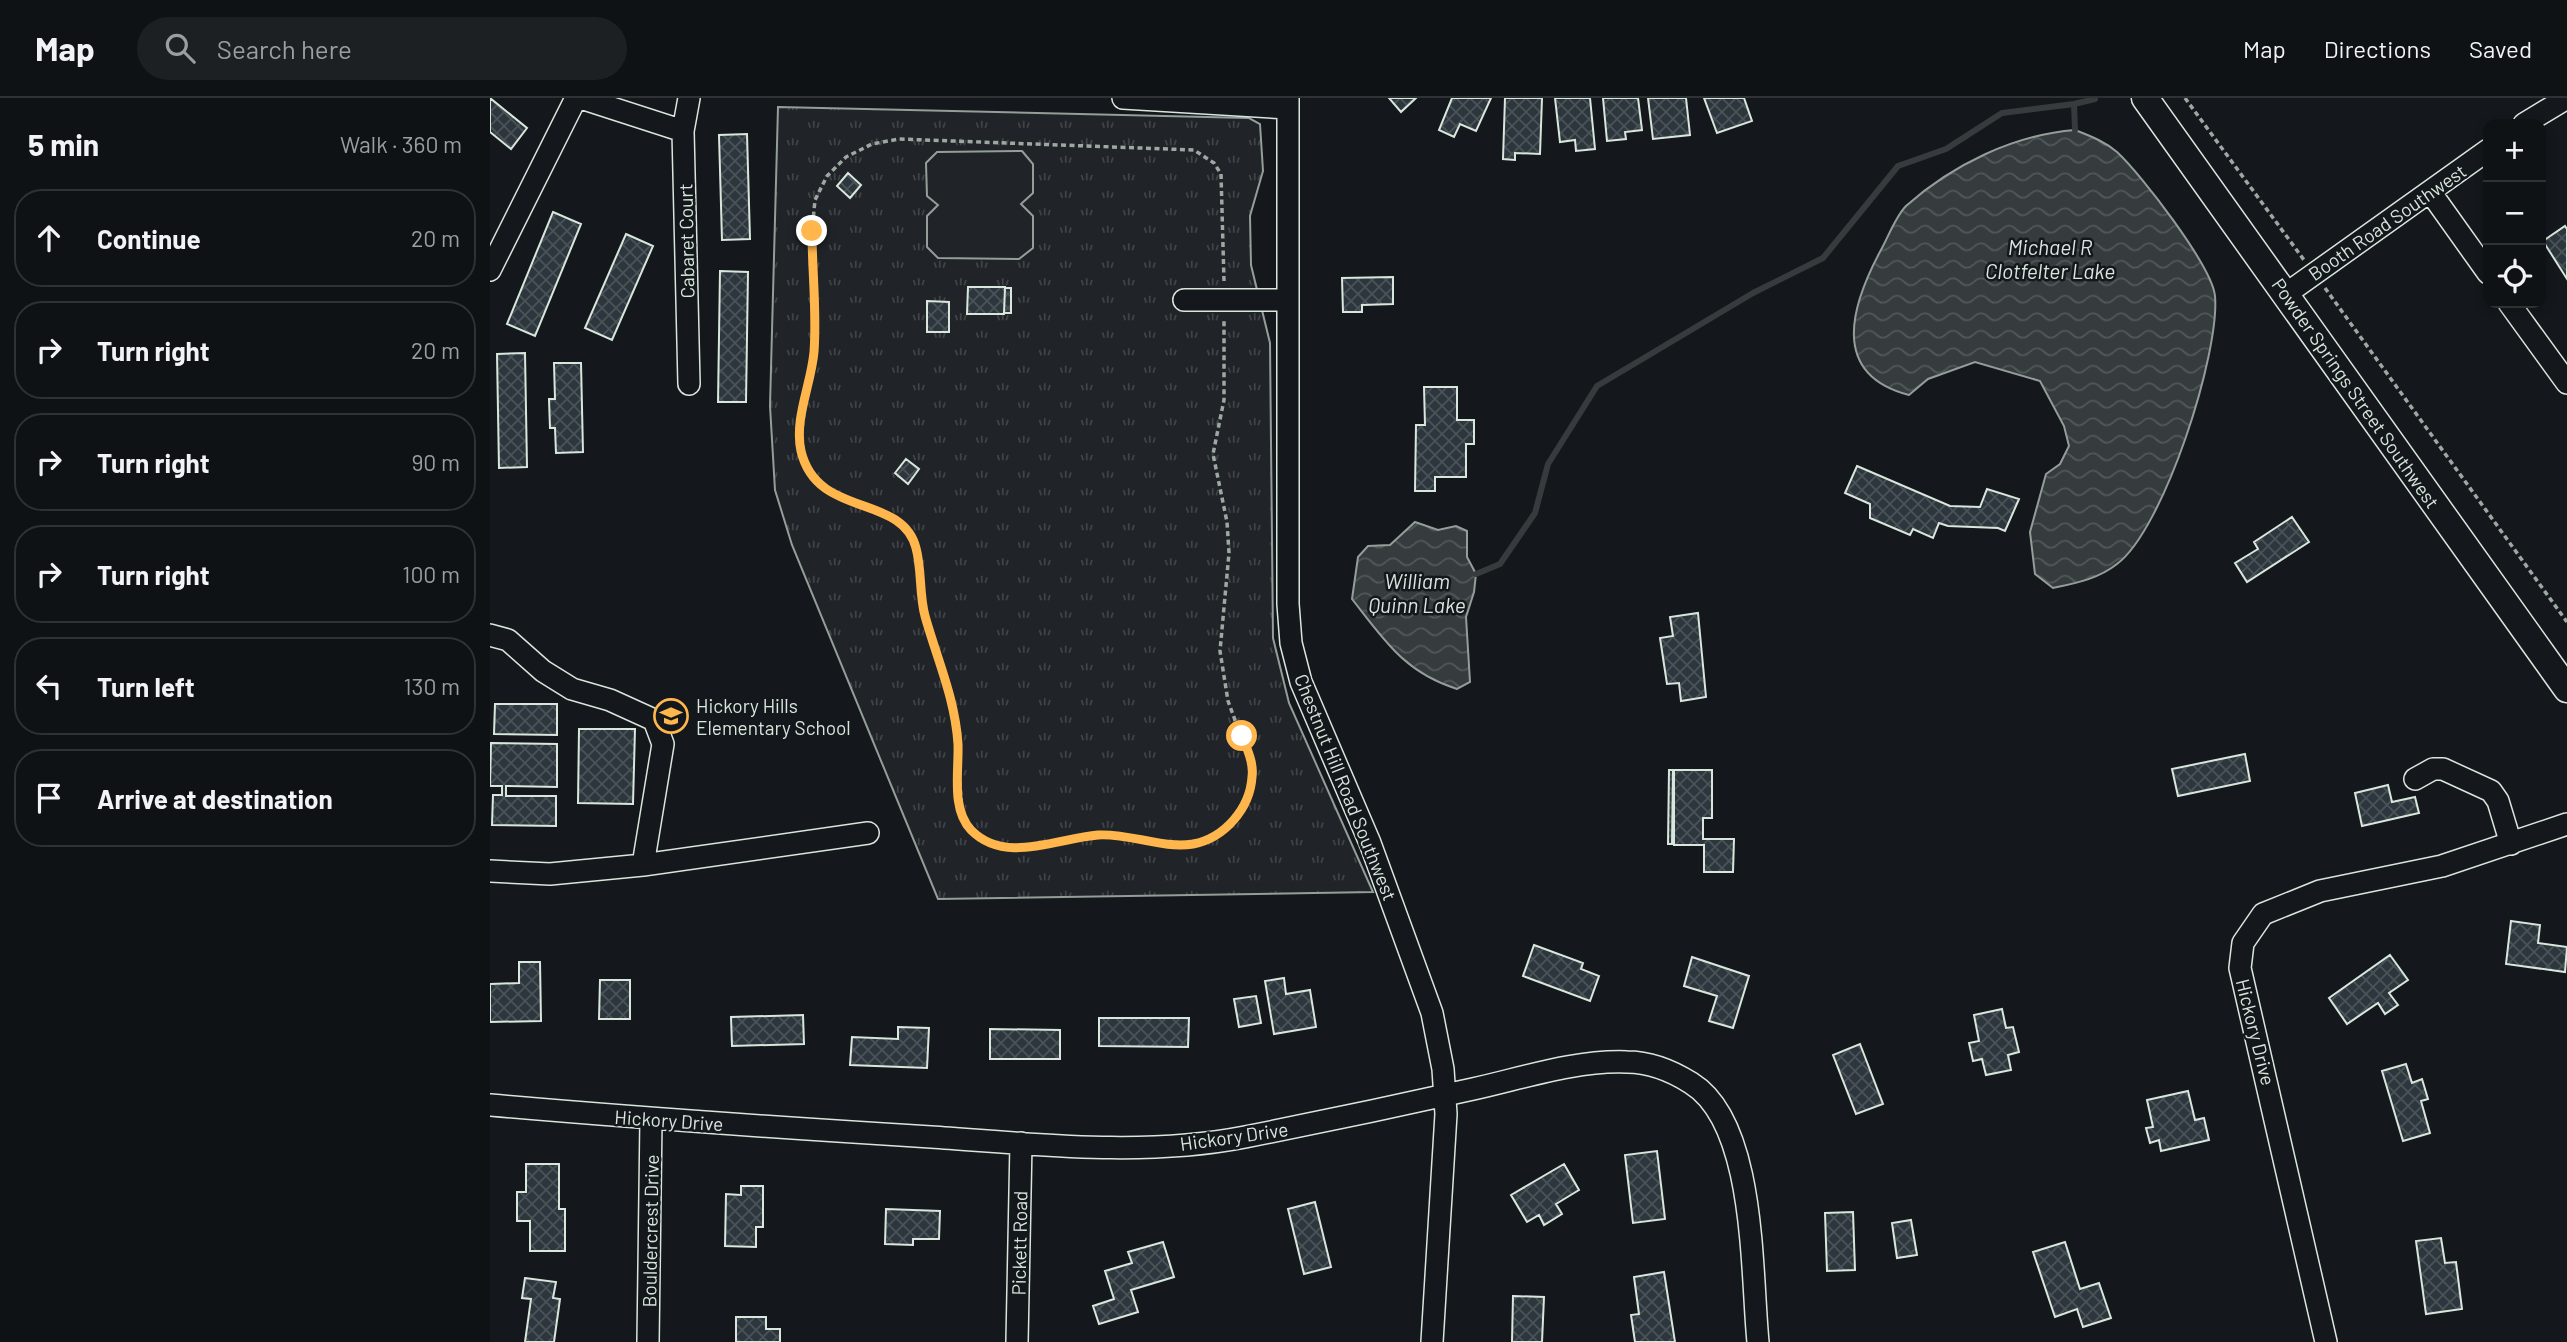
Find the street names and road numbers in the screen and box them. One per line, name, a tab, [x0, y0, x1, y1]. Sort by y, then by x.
street label: Booth Road Southwest	[2304, 159, 2470, 285]
street label: Cabaret Court	[673, 183, 699, 299]
street label: Powder Springs Street Southwest	[2268, 273, 2444, 513]
street label: Chestnut Hill Road Southwest	[1290, 670, 1402, 904]
street label: Hickory Drive	[2232, 976, 2280, 1088]
street label: Hickory Drive	[614, 1105, 724, 1135]
street label: Hickory Drive	[1178, 1117, 1290, 1155]
street label: Bouldercrest Drive	[637, 1154, 663, 1308]
street label: Pickett Road	[1007, 1190, 1031, 1296]

